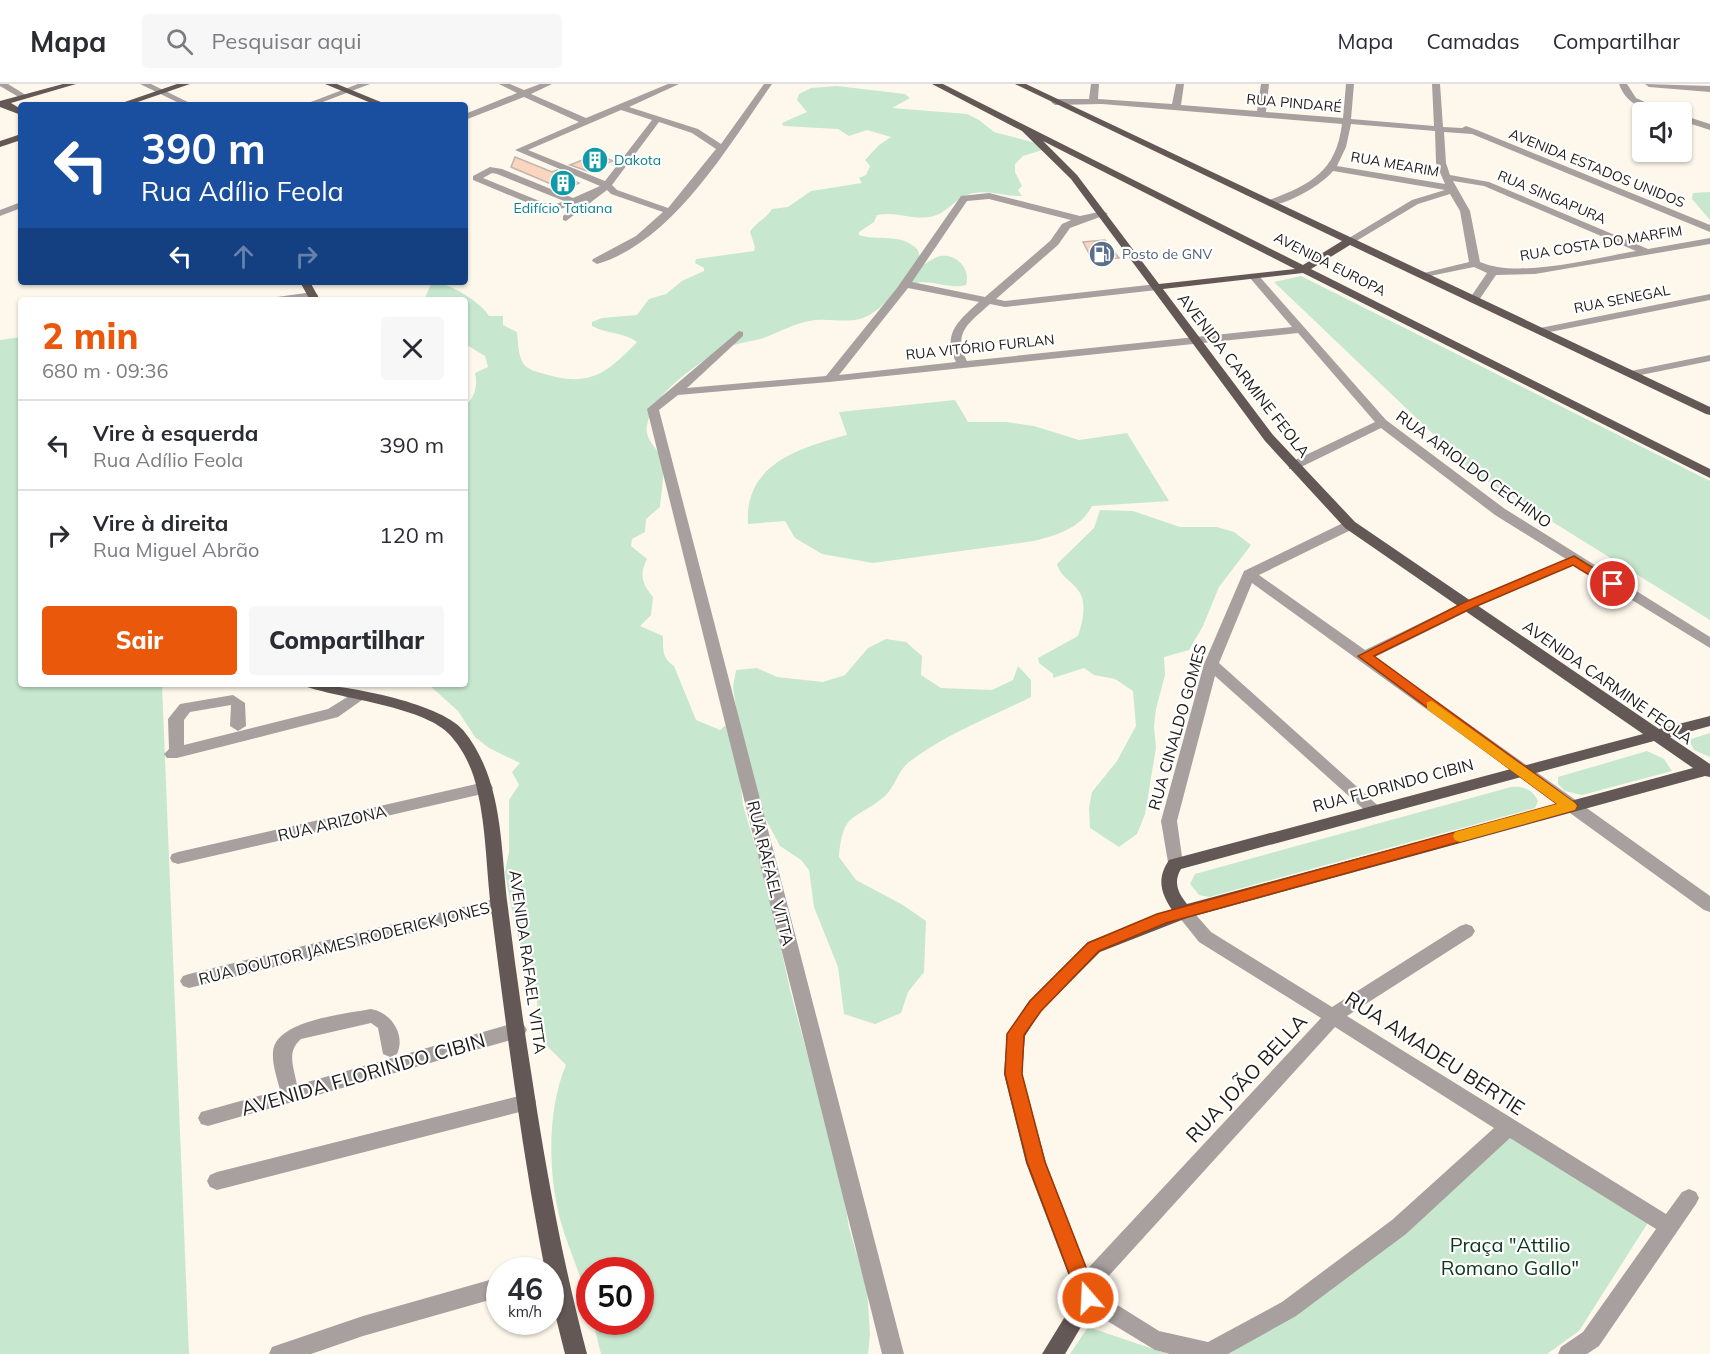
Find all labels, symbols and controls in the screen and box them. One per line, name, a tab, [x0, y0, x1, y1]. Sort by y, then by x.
search box	[142, 14, 562, 68]
text: Mapa	[30, 24, 106, 59]
icon: search	[163, 25, 196, 58]
text: Pesquisar aqui	[211, 27, 361, 55]
text: Mapa	[1338, 28, 1393, 54]
text: Camadas	[1426, 28, 1520, 54]
text: Compartilhar	[1553, 28, 1680, 54]
street label: RUA PINDARÉ	[1246, 90, 1342, 116]
map controls	[1632, 102, 1692, 162]
button: sound	[1632, 102, 1692, 162]
text: 390 m	[141, 122, 266, 175]
street label: AVENIDA ESTADOS UNIDOS	[1506, 124, 1688, 212]
icon: left	[42, 126, 120, 204]
building icon: Dakota	[580, 145, 610, 175]
street label: RUA MEARIM	[1349, 147, 1441, 181]
place label: Dakota	[614, 151, 661, 169]
street label: RUA SINGAPURA	[1495, 166, 1610, 228]
building icon: Edifício Tatiana	[548, 168, 578, 198]
text: Rua Adílio Feola	[141, 174, 344, 208]
place label: Edifício Tatiana	[514, 199, 612, 217]
street label: RUA COSTA DO MARFIM	[1519, 221, 1683, 265]
street label: AVENIDA EUROPA	[1271, 228, 1390, 300]
fuel station icon: Posto de GNV	[1087, 239, 1117, 269]
icon: left	[164, 240, 197, 273]
icon: ahead	[227, 240, 260, 273]
icon: right	[290, 240, 323, 273]
place label: Posto de GNV	[1122, 245, 1213, 263]
street label: RUA SENEGAL	[1572, 281, 1672, 317]
street label: AVENIDA CARMINE FEOLA	[1174, 289, 1315, 461]
text: 2 min	[42, 313, 138, 358]
button: close	[381, 317, 444, 380]
street label: RUA VITÓRIO FURLAN	[905, 330, 1055, 364]
text: 680 m · 09:36	[42, 358, 168, 383]
street label: RUA ARIOLDO CECHINO	[1392, 406, 1556, 532]
text: Vire à esquerda	[93, 419, 258, 447]
icon: left	[42, 429, 75, 462]
text: 390 m	[379, 431, 444, 459]
text: Rua Adílio Feola	[93, 447, 243, 472]
text: Vire à direita	[93, 509, 228, 537]
icon: right	[42, 519, 75, 552]
text: 120 m	[379, 521, 444, 549]
text: Rua Miguel Abrão	[93, 537, 259, 562]
pin	[1587, 558, 1638, 609]
icon: arrive	[1596, 567, 1629, 600]
button: Sair	[42, 606, 237, 675]
button: Compartilhar	[249, 606, 444, 675]
street label: AVENIDA CARMINE FEOLA	[1519, 616, 1697, 749]
street label: RUA CINALDO GOMES	[1144, 642, 1210, 812]
street label: RUA FLORINDO CIBIN	[1310, 754, 1476, 816]
street label: RUA RAFAEL VITTA	[743, 798, 799, 948]
street label: RUA ARIZONA	[276, 801, 389, 845]
street label: AVENIDA RAFAEL VITTA	[505, 869, 551, 1055]
street label: RUA DOUTOR JAMES RODERICK JONES	[196, 897, 492, 989]
street label: RUA AMADEU BERTIE	[1340, 986, 1530, 1120]
street label: RUA JOÃO BELLA	[1180, 1008, 1312, 1147]
street label: AVENIDA FLORINDO CIBIN	[238, 1027, 488, 1121]
park label: Praça "Attilio Romano Gallo"	[1441, 1232, 1579, 1280]
speed limit sign: 50	[576, 1257, 654, 1335]
position arrow	[1056, 1266, 1120, 1330]
text: 46	[507, 1270, 543, 1308]
text: km/h	[508, 1302, 542, 1321]

